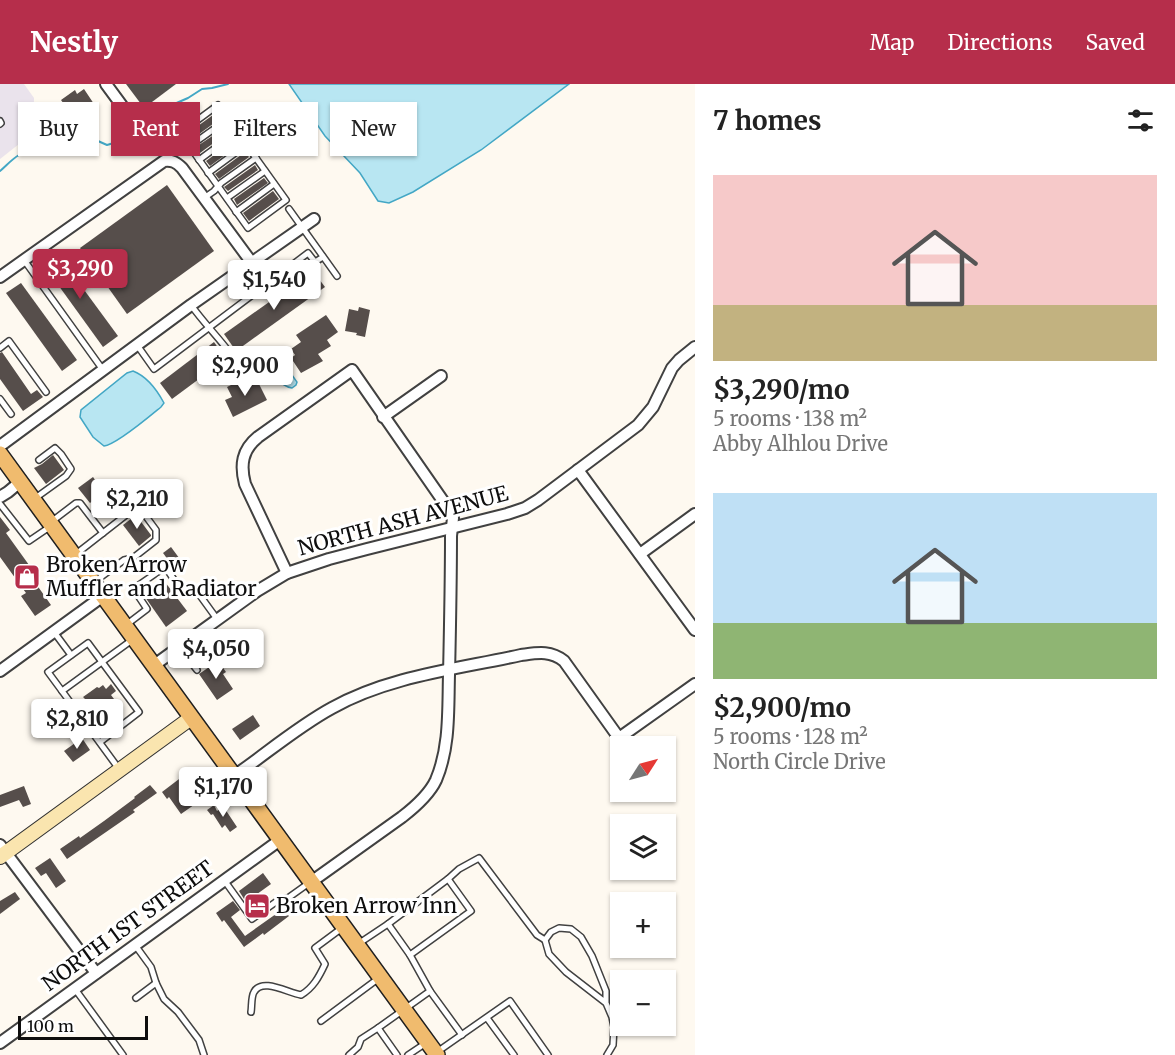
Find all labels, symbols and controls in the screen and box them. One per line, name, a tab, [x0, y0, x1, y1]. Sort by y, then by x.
text: Nestly	[30, 24, 118, 60]
text: Map	[870, 29, 914, 56]
text: Directions	[947, 29, 1052, 56]
text: Saved	[1085, 29, 1145, 56]
chip: Buy	[18, 102, 99, 156]
chip: Rent	[111, 102, 200, 156]
chip: Filters	[212, 102, 318, 156]
chip: New	[330, 102, 417, 156]
text: 7 homes	[713, 104, 821, 137]
icon: filters	[1124, 104, 1157, 137]
icon: home	[881, 214, 989, 322]
pin: $3,290	[31, 249, 129, 300]
text: $3,290	[47, 256, 113, 281]
pin: $1,540	[225, 260, 323, 311]
text: $1,540	[242, 267, 306, 292]
pin: $2,900	[196, 346, 294, 397]
text: $2,900	[211, 353, 279, 378]
text: $3,290/mo	[713, 373, 849, 406]
text: 5 rooms · 138 m²	[713, 406, 867, 431]
text: Abby Alhlou Drive	[713, 431, 888, 456]
pin: $2,210	[88, 479, 186, 530]
street label: NORTH ASH AVENUE	[295, 479, 512, 562]
text: $2,210	[105, 486, 169, 511]
icon: home	[881, 532, 989, 640]
place label: Broken Arrow Muffler and Radiator	[46, 551, 257, 602]
shop icon: Broken Arrow Muffler and Radiator	[12, 562, 42, 592]
pin: $4,050	[167, 629, 265, 680]
text: $4,050	[182, 636, 250, 661]
text: $2,900/mo	[713, 691, 851, 724]
pin: $2,810	[28, 699, 126, 750]
text: $2,810	[45, 706, 109, 731]
text: 5 rooms · 128 m²	[713, 724, 868, 749]
north arrow	[610, 736, 676, 802]
map controls	[610, 736, 676, 1036]
text: North Circle Drive	[713, 749, 886, 774]
pin: $1,170	[174, 767, 272, 818]
text: $1,170	[193, 774, 253, 799]
button: layers	[610, 814, 676, 880]
street label: NORTH 1ST STREET	[37, 854, 219, 997]
hotel icon: Broken Arrow Inn	[242, 891, 272, 921]
place label: Broken Arrow Inn	[276, 892, 457, 919]
button: +	[610, 892, 676, 958]
button: −	[610, 970, 676, 1036]
scale bar	[18, 1013, 148, 1040]
text: 100 m	[27, 1016, 74, 1036]

